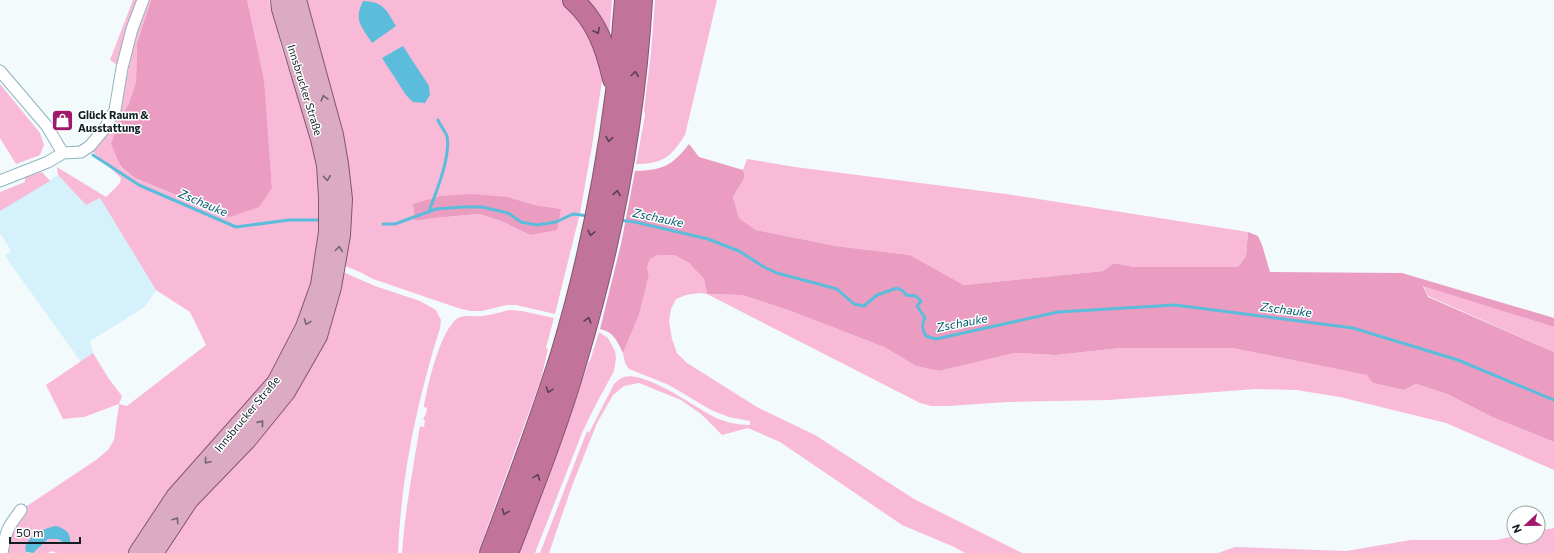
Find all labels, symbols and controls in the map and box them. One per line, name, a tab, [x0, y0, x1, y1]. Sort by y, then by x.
one-way arrow	[592, 26, 600, 34]
street label: Innsbrucker Straße	[285, 43, 326, 137]
one-way arrow	[630, 71, 639, 77]
one-way arrow	[320, 95, 329, 102]
shop icon: Glück Raum & Ausstattung	[50, 108, 76, 134]
place label: Glück Raum & Ausstattung	[78, 108, 149, 134]
one-way arrow	[605, 135, 613, 142]
one-way arrow	[322, 175, 331, 181]
water label: Zschauke	[176, 185, 231, 219]
one-way arrow	[612, 190, 621, 196]
water label: Zschauke	[630, 205, 686, 229]
one-way arrow	[588, 229, 596, 236]
one-way arrow	[334, 246, 343, 252]
water label: Zschauke	[1259, 299, 1313, 319]
water label: Zschauke	[934, 310, 989, 334]
one-way arrow	[583, 317, 592, 324]
one-way arrow	[303, 318, 311, 325]
street label: Innsbrucker Straße	[211, 373, 282, 454]
one-way arrow	[545, 386, 554, 393]
one-way arrow	[256, 420, 263, 427]
one-way arrow	[205, 456, 212, 463]
one-way arrow	[532, 474, 540, 481]
north arrow	[1506, 505, 1546, 545]
one-way arrow	[502, 509, 510, 516]
one-way arrow	[171, 518, 178, 525]
scale bar	[10, 519, 80, 545]
text: N	[1509, 523, 1524, 535]
text: 50 m	[16, 525, 44, 539]

